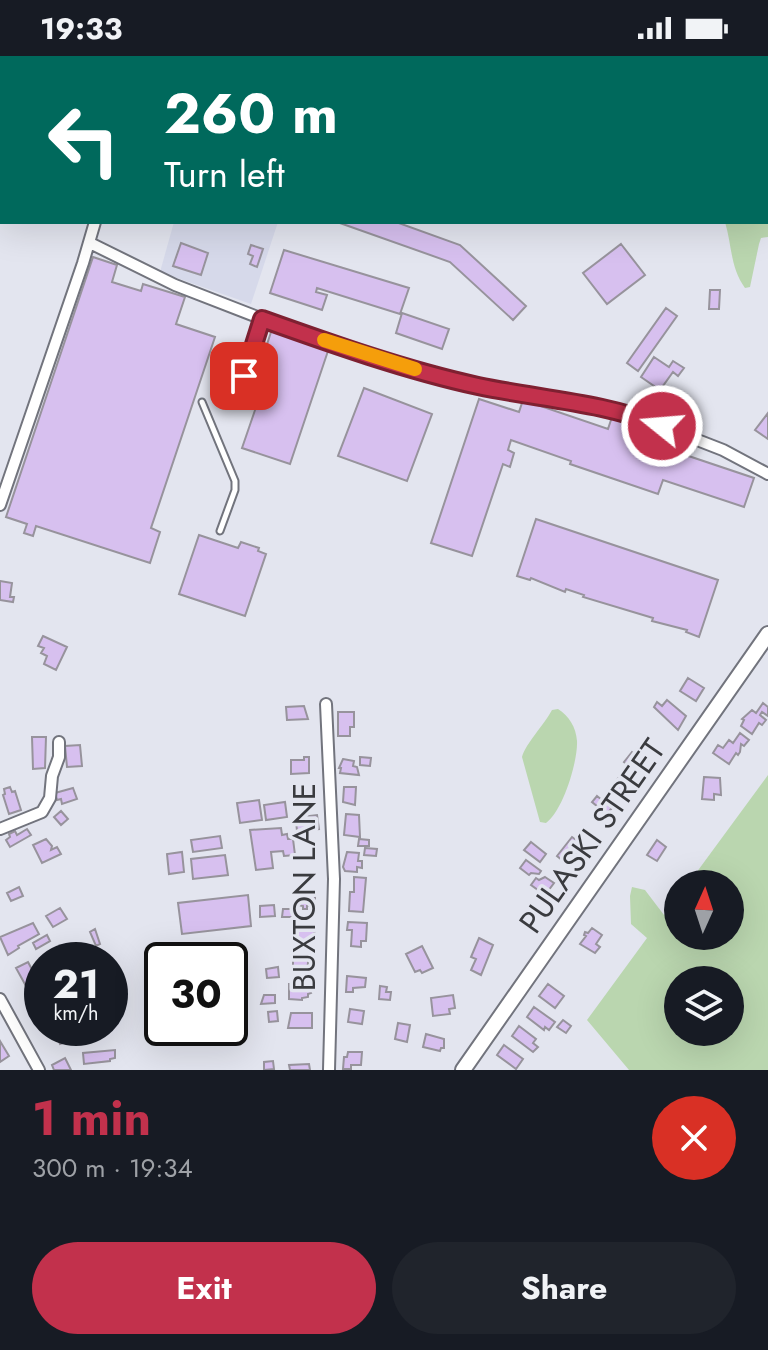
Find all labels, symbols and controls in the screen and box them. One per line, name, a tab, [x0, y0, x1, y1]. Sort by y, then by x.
text: 19:33	[40, 7, 122, 50]
text: 260 m	[164, 73, 338, 154]
icon: left	[32, 88, 136, 192]
text: Turn left	[164, 148, 285, 200]
pin	[210, 342, 278, 410]
icon: arrive	[222, 354, 266, 398]
position arrow	[620, 384, 704, 468]
street label: PULASKI STREET	[508, 730, 676, 942]
street label: BUXTON LANE	[281, 783, 327, 991]
north arrow	[664, 870, 744, 950]
map controls	[664, 870, 744, 1046]
speed limit sign: 30	[144, 942, 248, 1046]
text: 21	[53, 955, 99, 1013]
button: layers	[664, 966, 744, 1046]
text: km/h	[53, 999, 99, 1028]
text: 1 min	[32, 1084, 151, 1153]
button: close	[652, 1096, 736, 1180]
text: 300 m · 19:34	[32, 1149, 193, 1187]
button: Exit	[32, 1242, 376, 1334]
button: Share	[392, 1242, 736, 1334]

